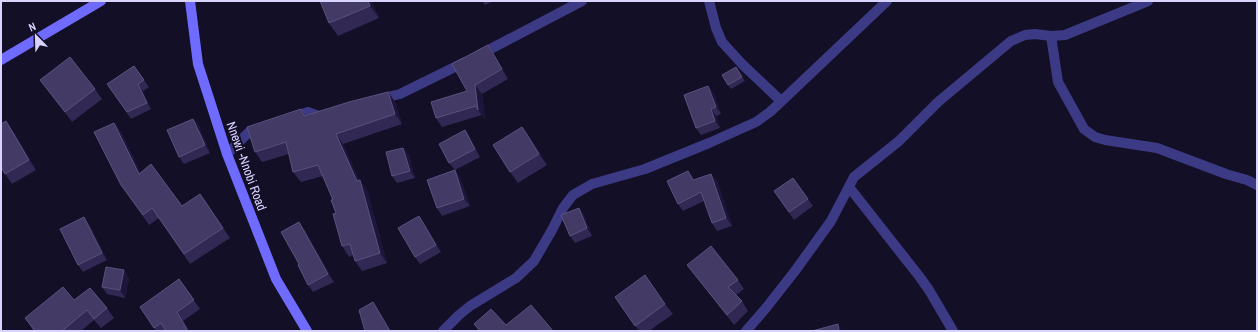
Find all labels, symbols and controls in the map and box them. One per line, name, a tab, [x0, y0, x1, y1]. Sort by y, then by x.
north arrow	[16, 16, 56, 56]
text: N	[26, 19, 38, 35]
street label: Nnewi -Nnobi Road	[223, 119, 271, 213]

